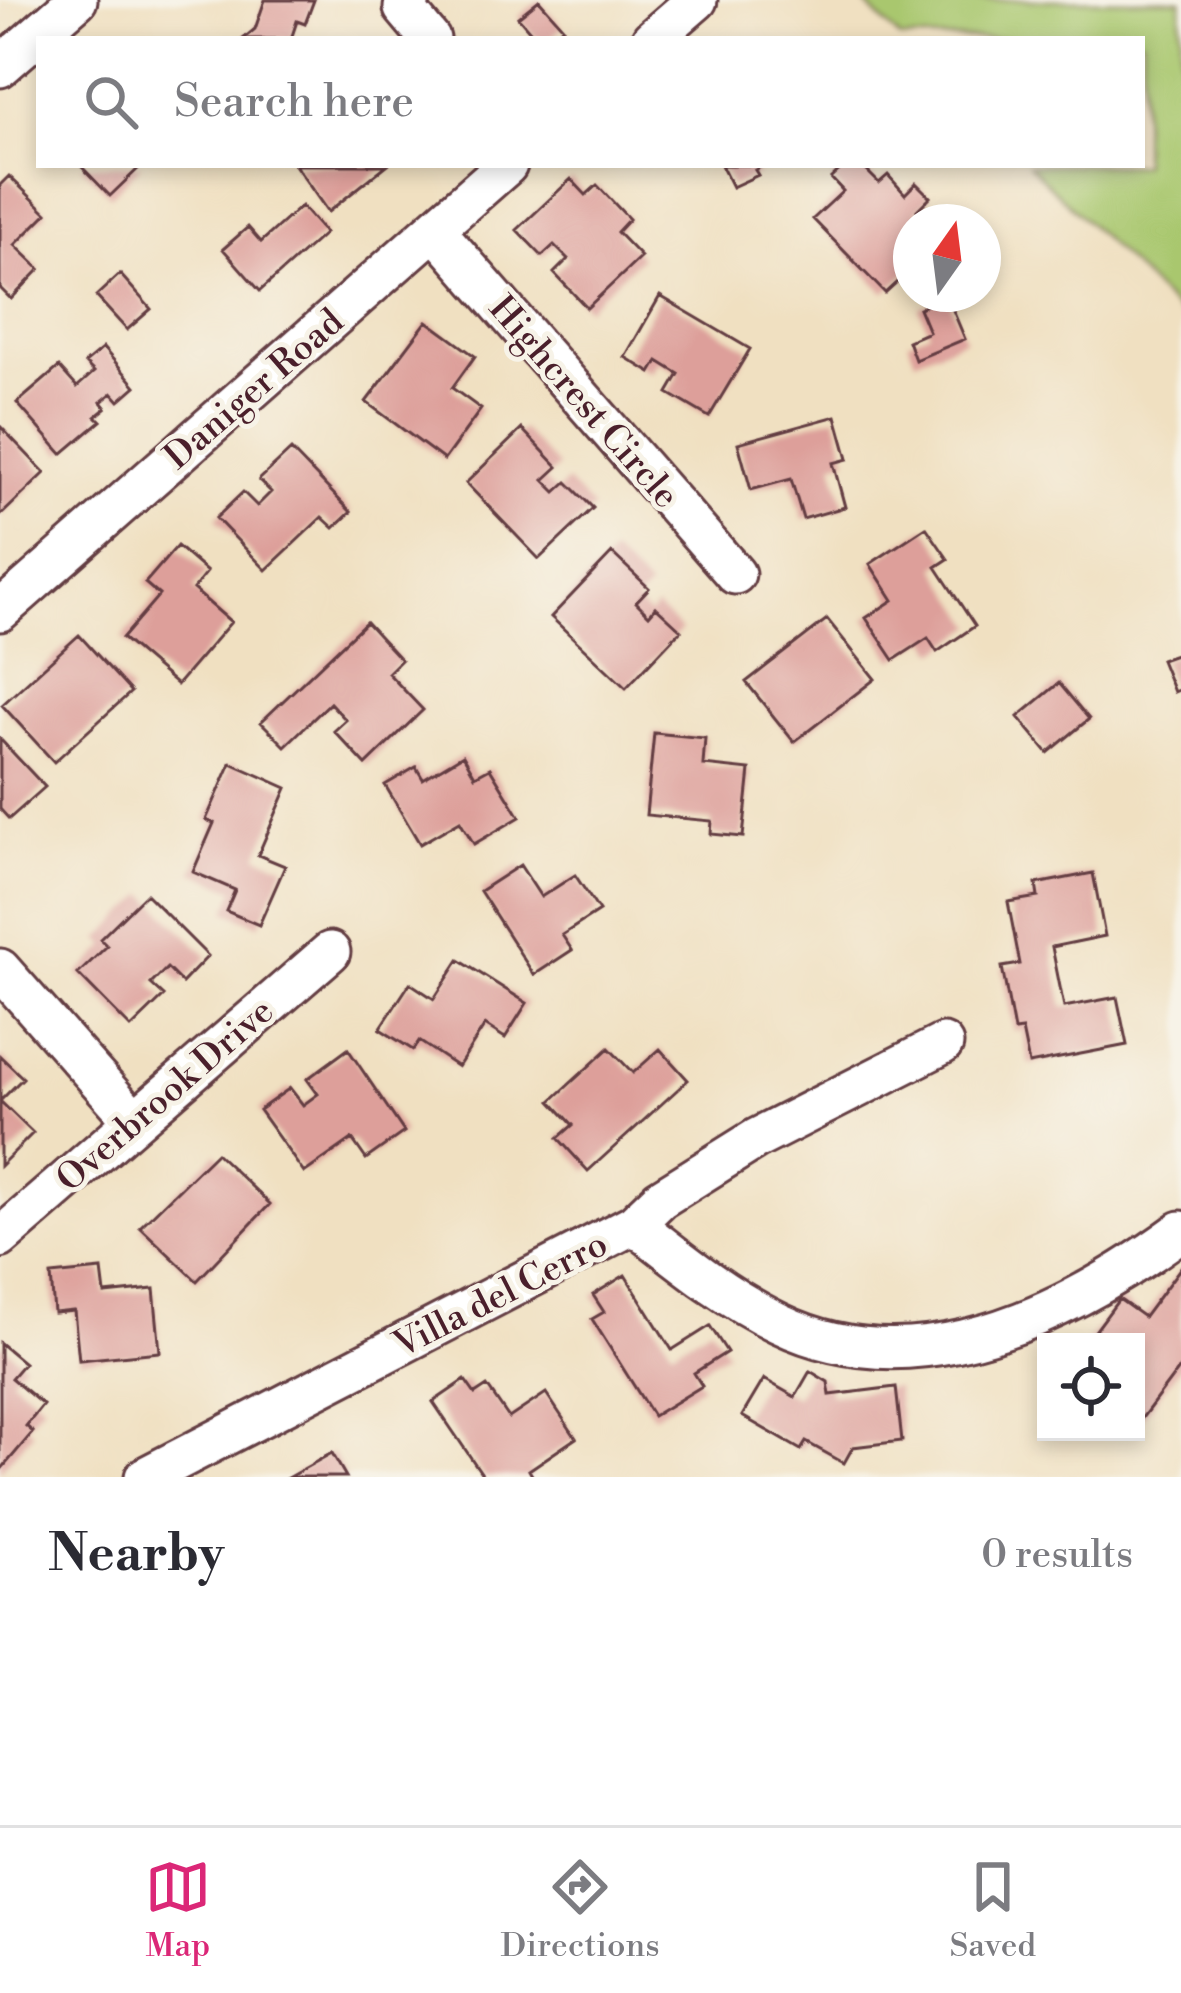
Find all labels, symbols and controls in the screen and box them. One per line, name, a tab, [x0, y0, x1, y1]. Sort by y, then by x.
search box	[36, 36, 1145, 168]
icon: search	[78, 69, 144, 135]
text: Search here	[174, 74, 414, 131]
north arrow	[893, 204, 1001, 312]
street label: Highcrest Circle	[479, 287, 688, 518]
street label: Daniger Road	[156, 300, 354, 480]
street label: Overbrook Drive	[48, 989, 283, 1202]
street label: Villa del Cerro	[386, 1222, 615, 1369]
map controls	[1037, 1333, 1145, 1441]
button: locate	[1037, 1333, 1145, 1441]
text: Nearby	[48, 1523, 224, 1587]
text: 0 results	[981, 1531, 1133, 1580]
tab: Map	[145, 1854, 211, 1967]
tab: Directions	[501, 1854, 660, 1967]
tab: Saved	[949, 1854, 1036, 1967]

